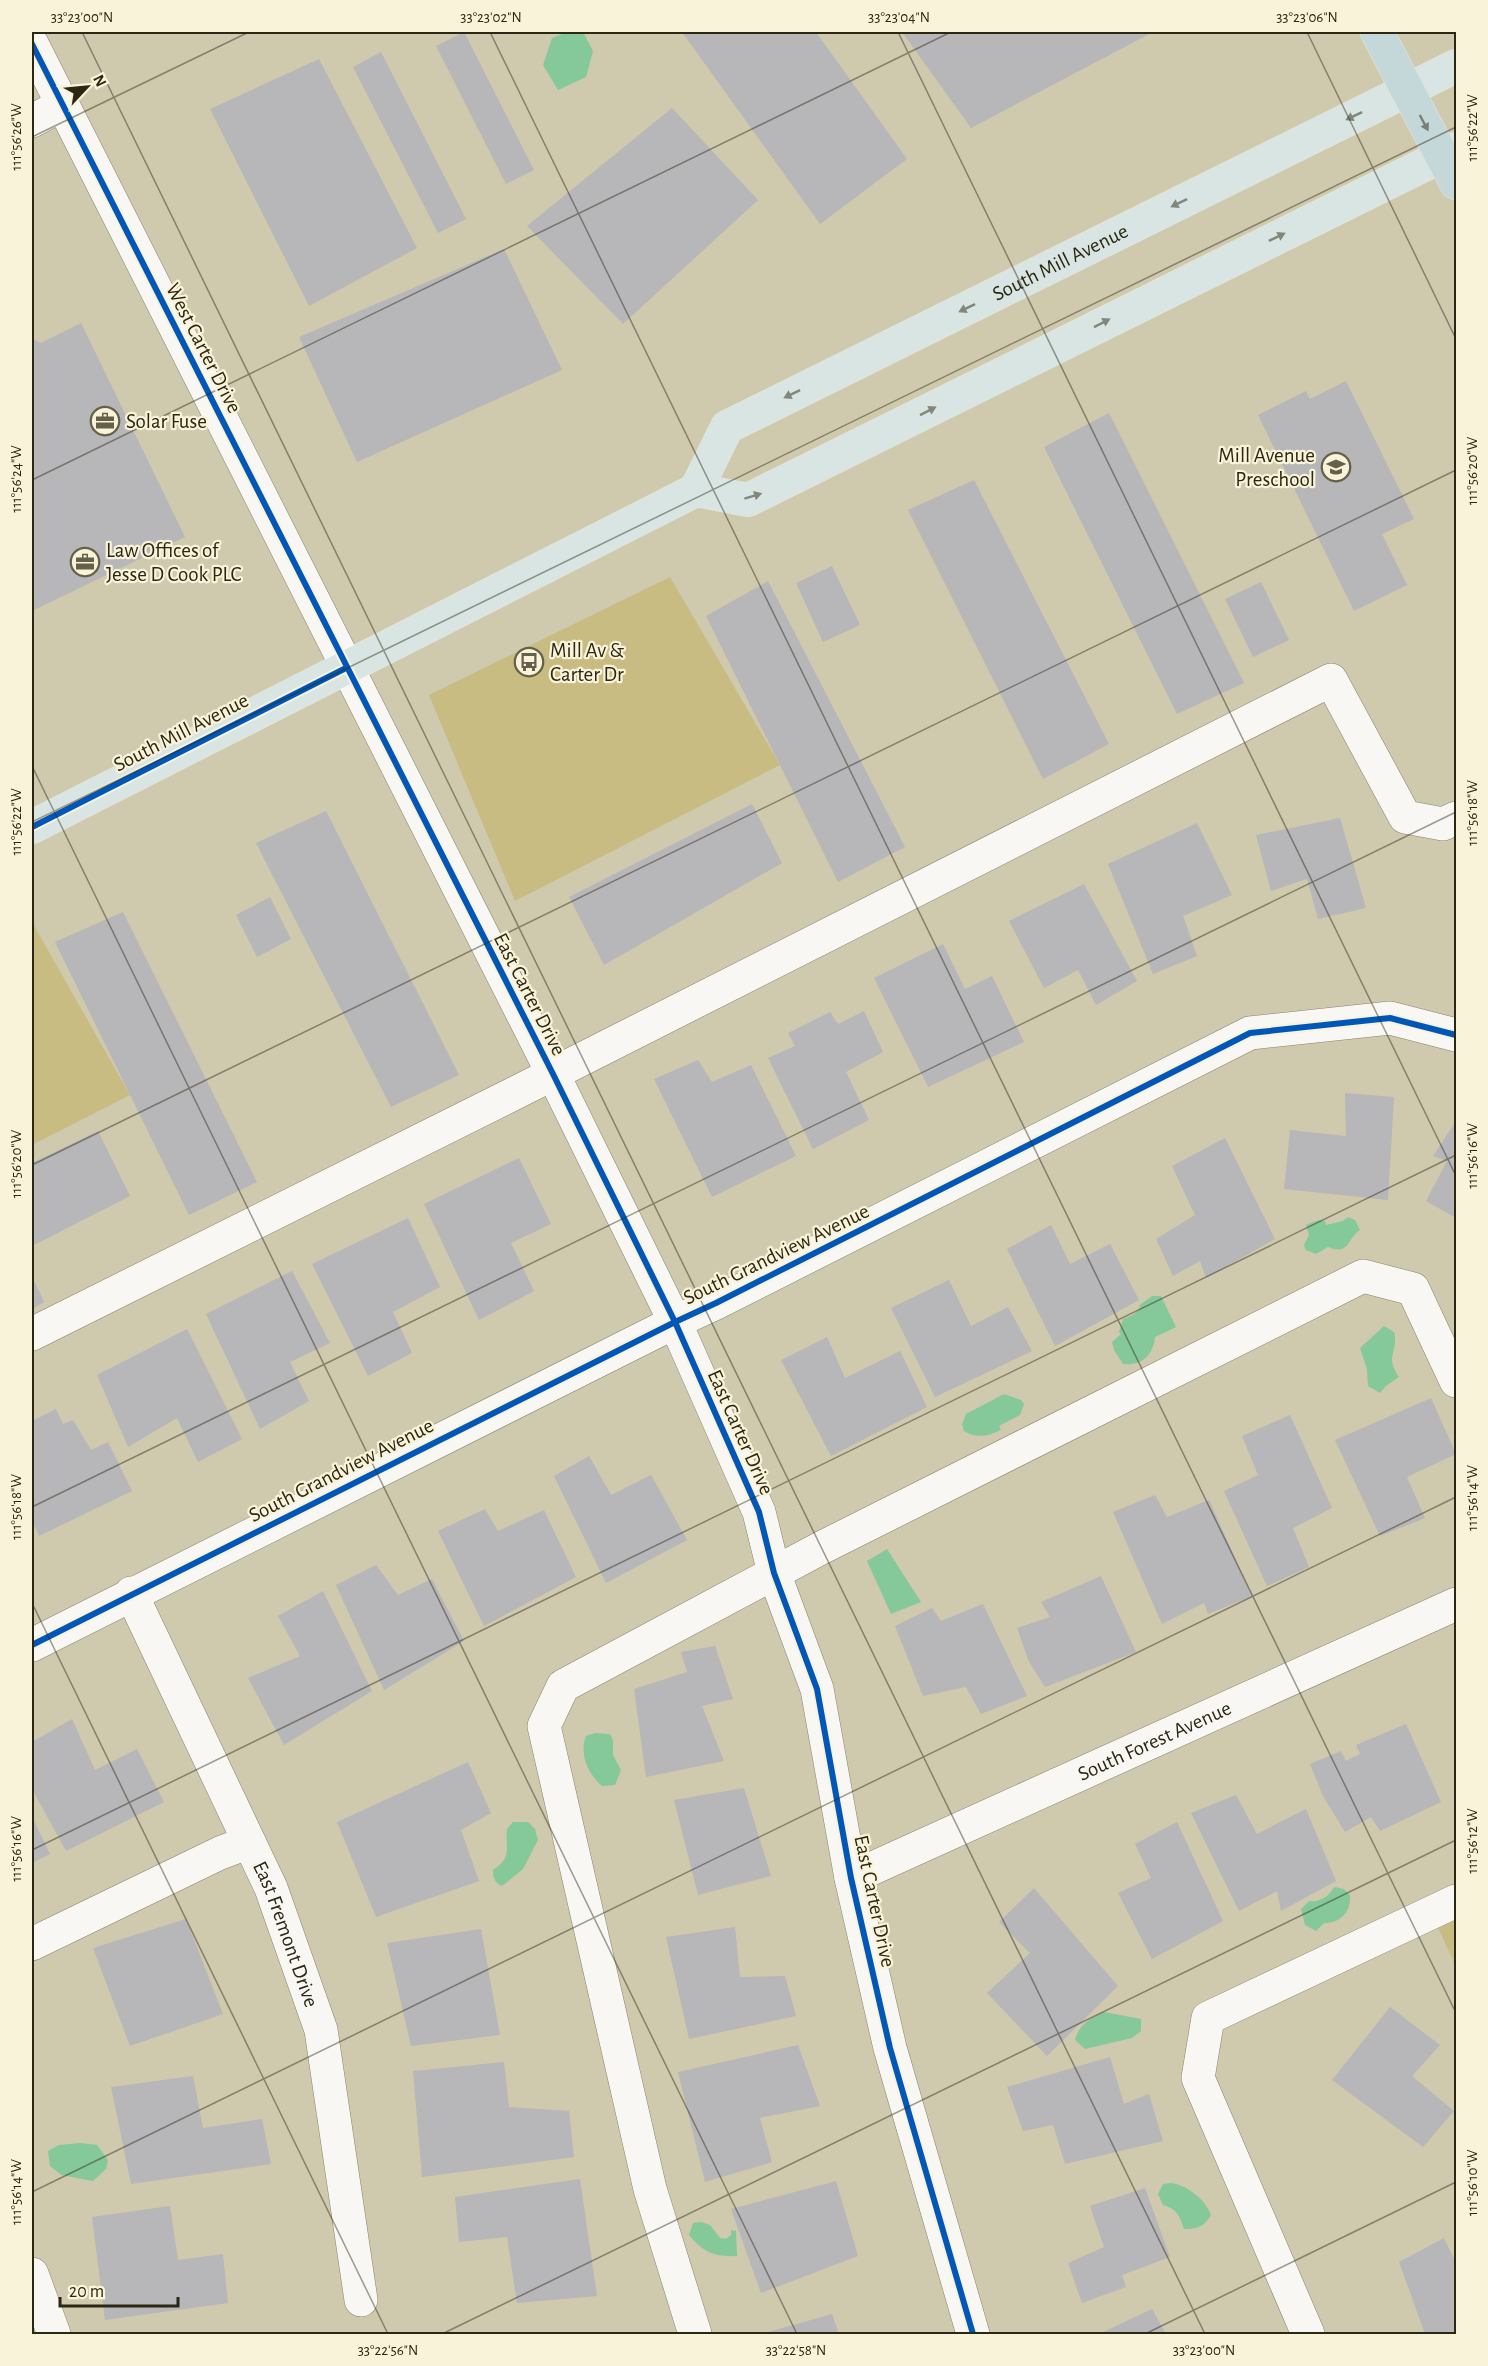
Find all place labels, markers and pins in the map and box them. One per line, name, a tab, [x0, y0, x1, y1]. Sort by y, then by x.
office icon: Solar Fuse	[89, 405, 121, 437]
place label: Solar Fuse	[126, 411, 207, 432]
place label: Mill Avenue Preschool	[1218, 445, 1315, 490]
school or university icon: Mill Avenue Preschool	[1320, 451, 1352, 483]
place label: Law Offices of Jesse D Cook PLC	[106, 540, 242, 585]
office icon: Law Offices of Jesse D Cook PLC	[69, 546, 101, 578]
place label: Mill Av & Carter Dr	[550, 640, 625, 685]
bus stop icon: Mill Av & Carter Dr	[513, 646, 545, 678]

